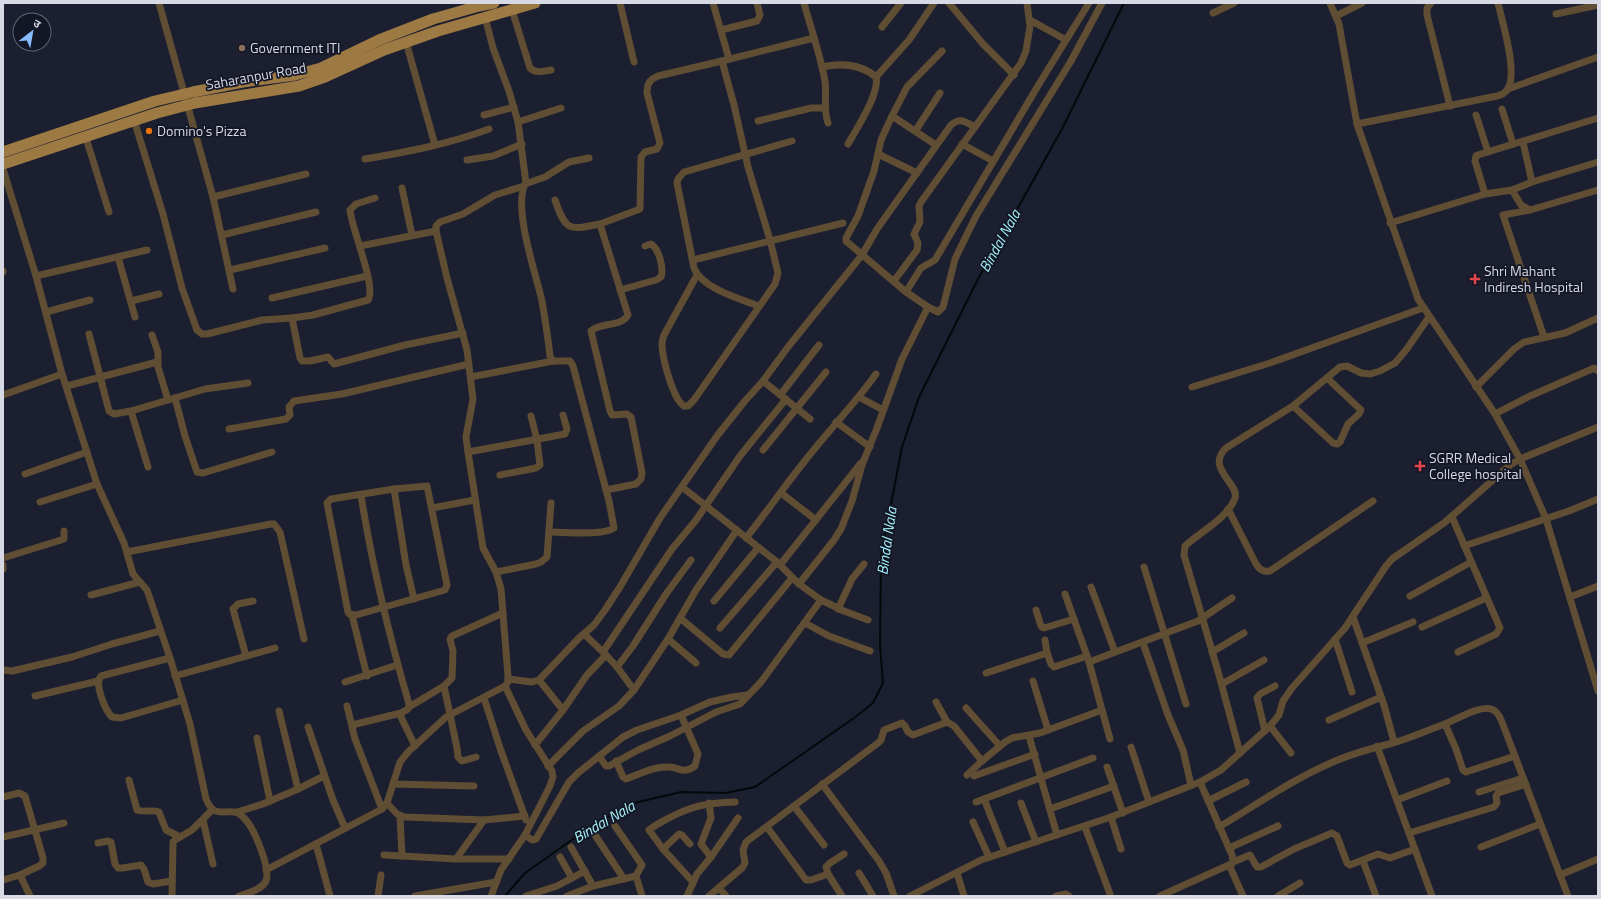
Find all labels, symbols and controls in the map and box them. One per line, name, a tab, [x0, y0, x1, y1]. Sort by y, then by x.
north arrow	[12, 12, 52, 52]
text: उ	[30, 15, 45, 32]
place label: Government ITI	[250, 37, 340, 58]
marker: Government ITI	[237, 43, 247, 53]
street label: Saharanpur Road	[204, 56, 308, 95]
place label: Domino's Pizza	[157, 120, 246, 141]
marker: Domino's Pizza	[144, 126, 154, 136]
water label: Bindal Nala	[973, 204, 1027, 276]
place label: Shri Mahant Indiresh Hospital	[1484, 260, 1583, 297]
marker: Shri Mahant Indiresh Hospital	[1469, 273, 1481, 285]
place label: SGRR Medical College hospital	[1429, 447, 1522, 484]
marker: SGRR Medical College hospital	[1414, 460, 1426, 472]
water label: Bindal Nala	[870, 504, 903, 576]
water label: Bindal Nala	[568, 794, 640, 849]

